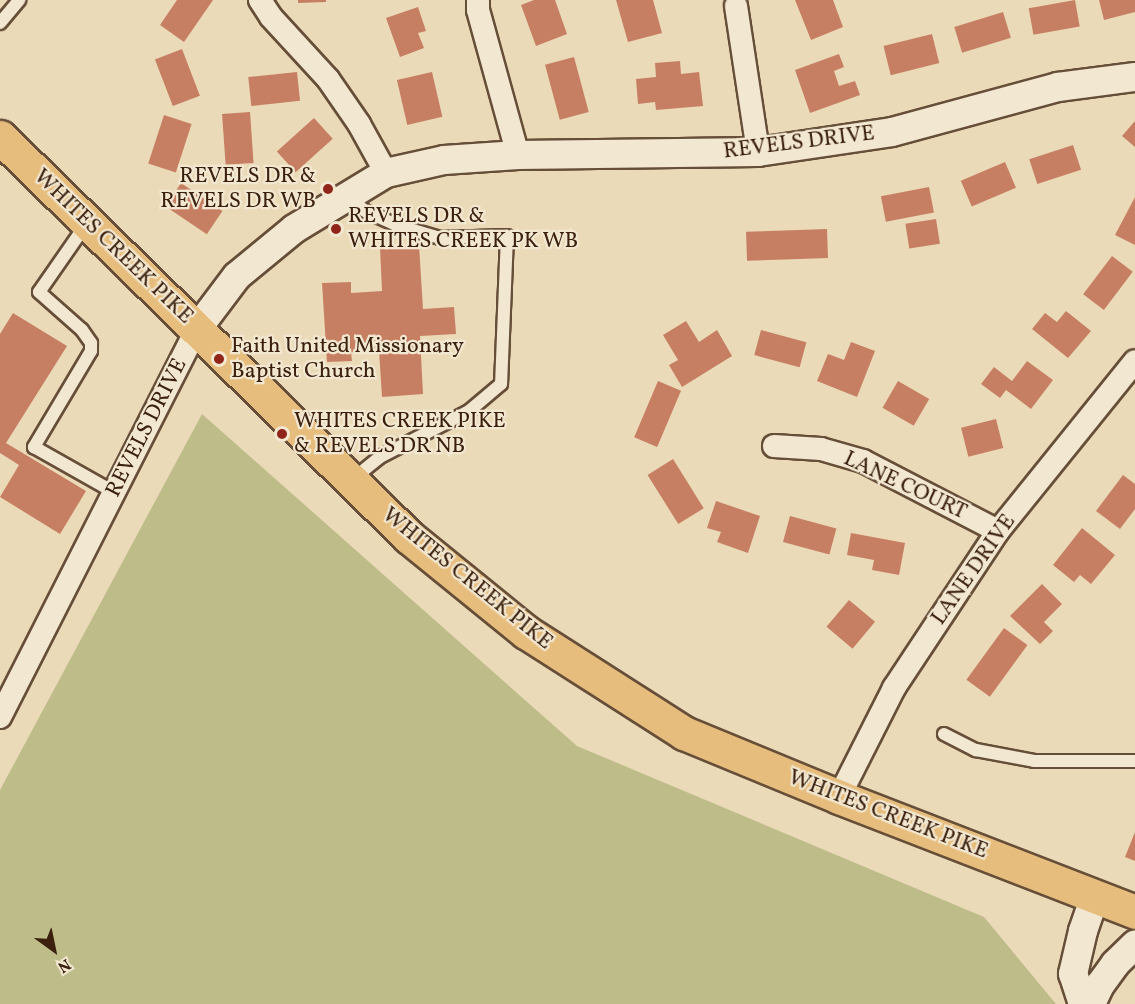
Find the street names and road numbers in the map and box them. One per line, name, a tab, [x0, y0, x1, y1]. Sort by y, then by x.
street label: REVELS DRIVE	[722, 121, 876, 165]
street label: WHITES CREEK PIKE	[28, 164, 198, 330]
street label: REVELS DRIVE	[101, 354, 193, 502]
street label: LANE COURT	[839, 446, 971, 526]
street label: WHITES CREEK PIKE	[376, 502, 558, 656]
street label: LANE DRIVE	[926, 510, 1022, 630]
street label: WHITES CREEK PIKE	[784, 765, 992, 865]

